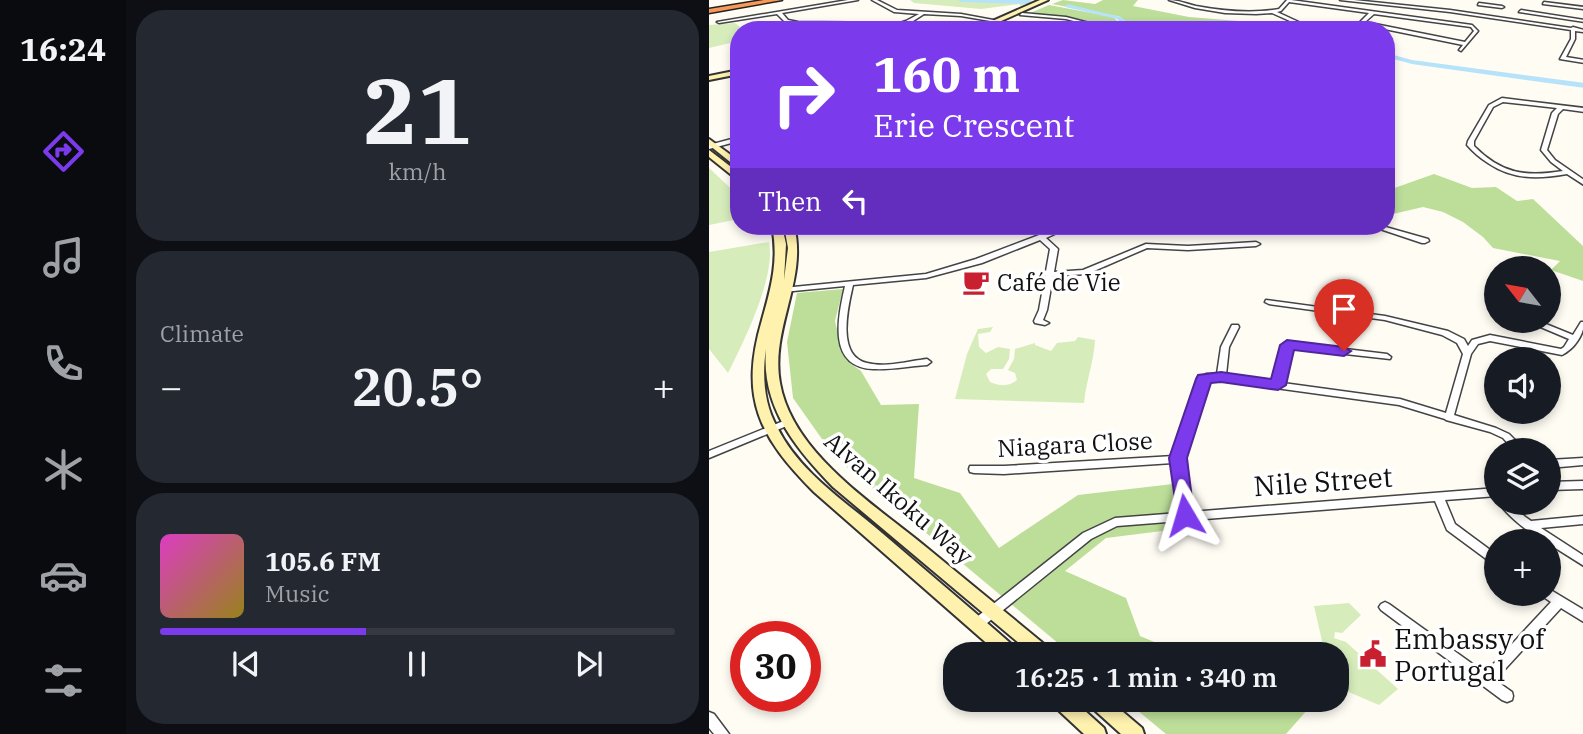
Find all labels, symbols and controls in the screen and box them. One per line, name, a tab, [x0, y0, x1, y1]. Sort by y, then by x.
text: 16:24	[20, 28, 106, 70]
text: 160 m	[873, 42, 1020, 105]
icon: right	[758, 49, 849, 140]
text: 21	[363, 51, 472, 169]
text: Erie Crescent	[873, 104, 1075, 146]
icon: directions	[39, 127, 88, 176]
text: km/h	[388, 156, 447, 186]
icon: left	[836, 182, 874, 220]
text: Then	[758, 184, 822, 218]
icon: music	[39, 233, 88, 282]
north arrow	[1484, 256, 1561, 332]
map controls	[1484, 256, 1561, 606]
place label: Café de Vie	[997, 266, 1121, 298]
cafe icon: Café de Vie	[961, 267, 991, 297]
pin	[1314, 279, 1374, 351]
icon: arrive	[1325, 290, 1363, 328]
text: Climate	[160, 318, 244, 348]
icon: phone	[39, 339, 88, 388]
button: sound	[1484, 347, 1561, 424]
text: 20.5°	[351, 353, 484, 420]
text: −	[160, 362, 183, 411]
text: +	[652, 362, 675, 411]
street label: Niagara Close	[997, 424, 1153, 464]
street label: Alvan Ikoku Way	[818, 425, 980, 572]
button: layers	[1484, 438, 1561, 515]
icon: climate	[39, 445, 88, 494]
street label: Nile Street	[1252, 458, 1394, 504]
position arrow	[1148, 478, 1222, 552]
button: +	[1484, 529, 1561, 606]
text: 105.6 FM	[265, 544, 381, 578]
icon: car	[39, 551, 88, 600]
text: Music	[265, 578, 330, 608]
place label: Embassy of Portugal	[1394, 620, 1547, 689]
speed limit sign: 30	[730, 621, 821, 712]
public building icon: Embassy of Portugal	[1358, 639, 1388, 669]
icon: previous	[227, 645, 265, 683]
icon: pause	[398, 645, 436, 683]
icon: next	[570, 645, 608, 683]
icon: filters	[39, 656, 88, 705]
text: 16:25 · 1 min · 340 m	[1015, 660, 1277, 694]

